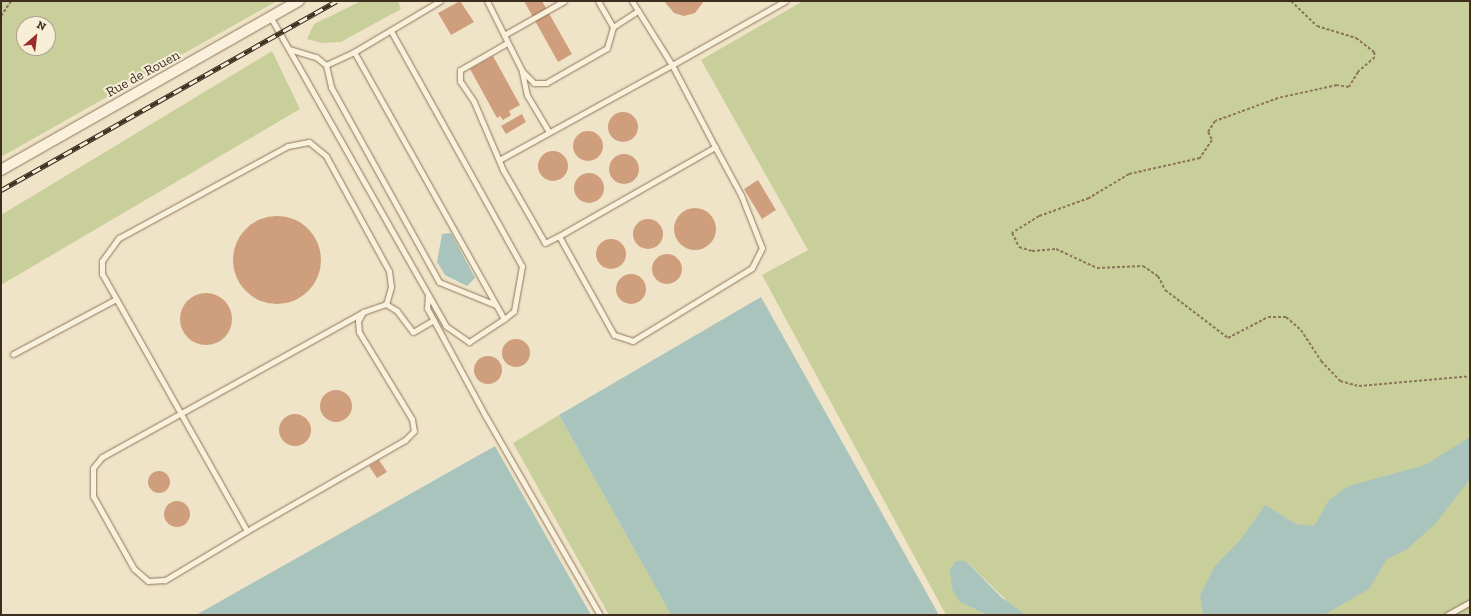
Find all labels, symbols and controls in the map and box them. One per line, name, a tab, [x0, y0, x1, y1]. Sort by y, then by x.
north arrow	[16, 16, 56, 56]
text: N	[35, 18, 48, 34]
street label: Rue de Rouen	[103, 47, 183, 101]

